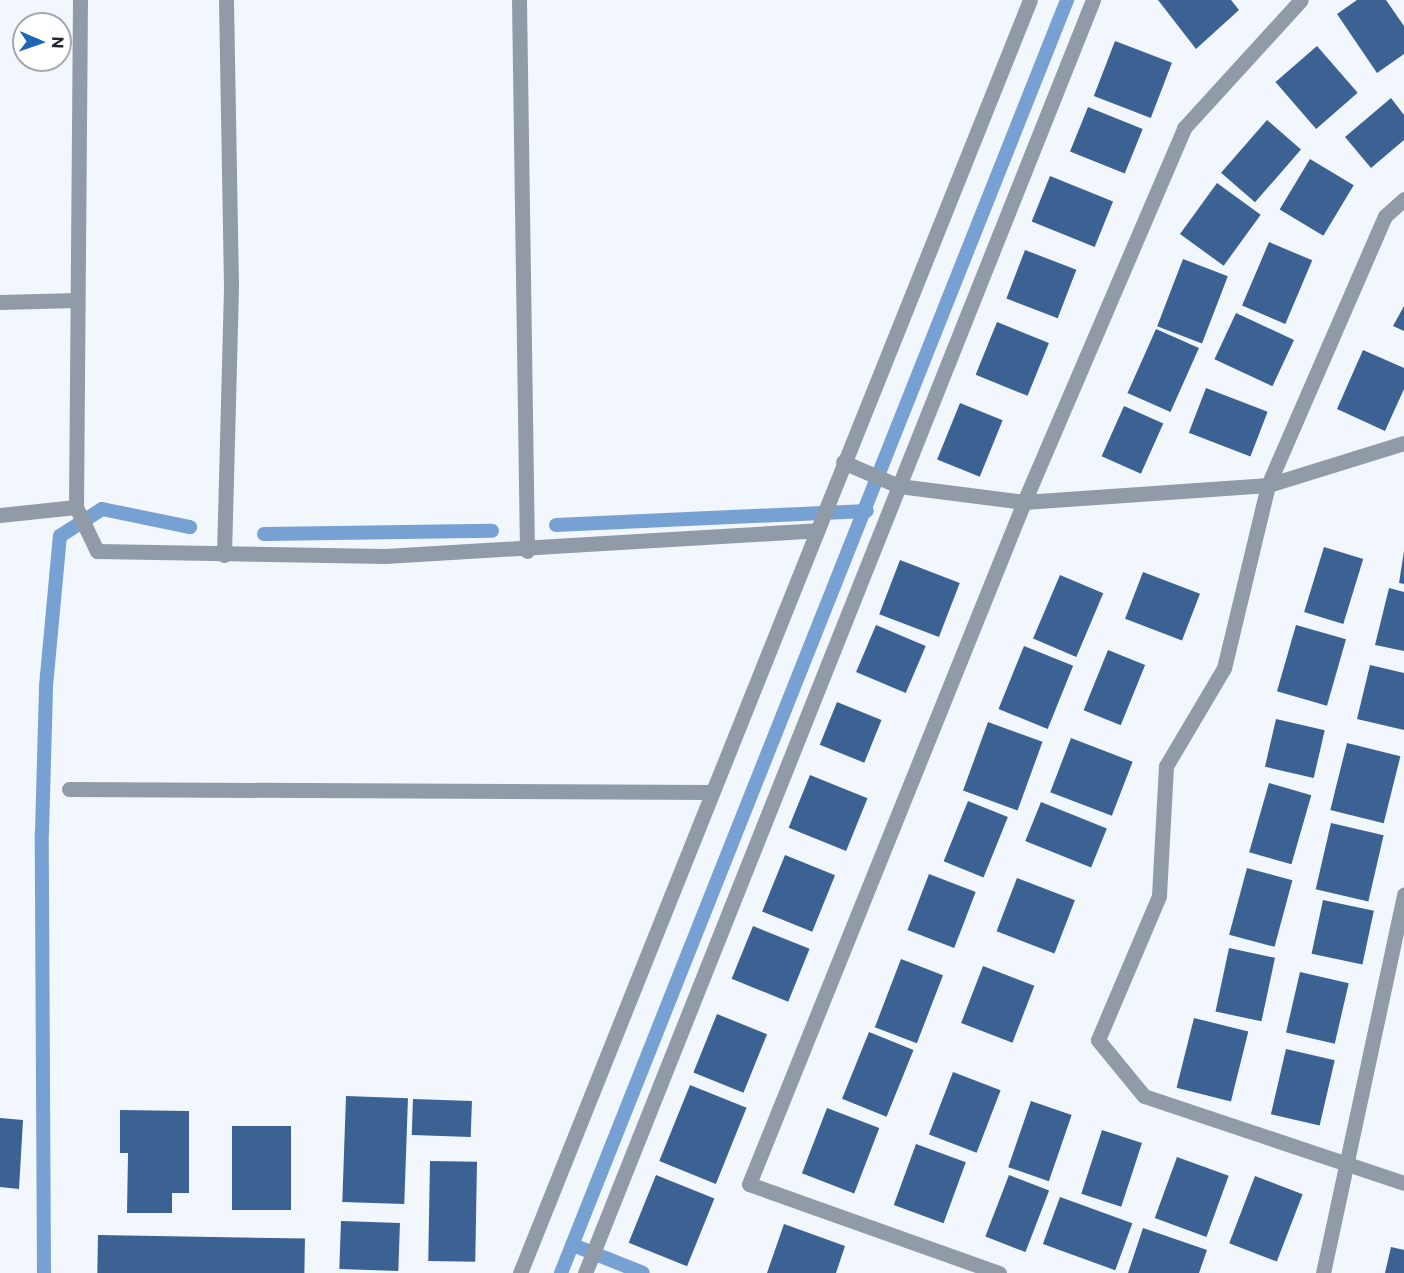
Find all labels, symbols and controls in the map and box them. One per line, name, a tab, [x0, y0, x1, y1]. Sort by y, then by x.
north arrow	[12, 12, 72, 72]
text: N	[49, 36, 68, 49]

